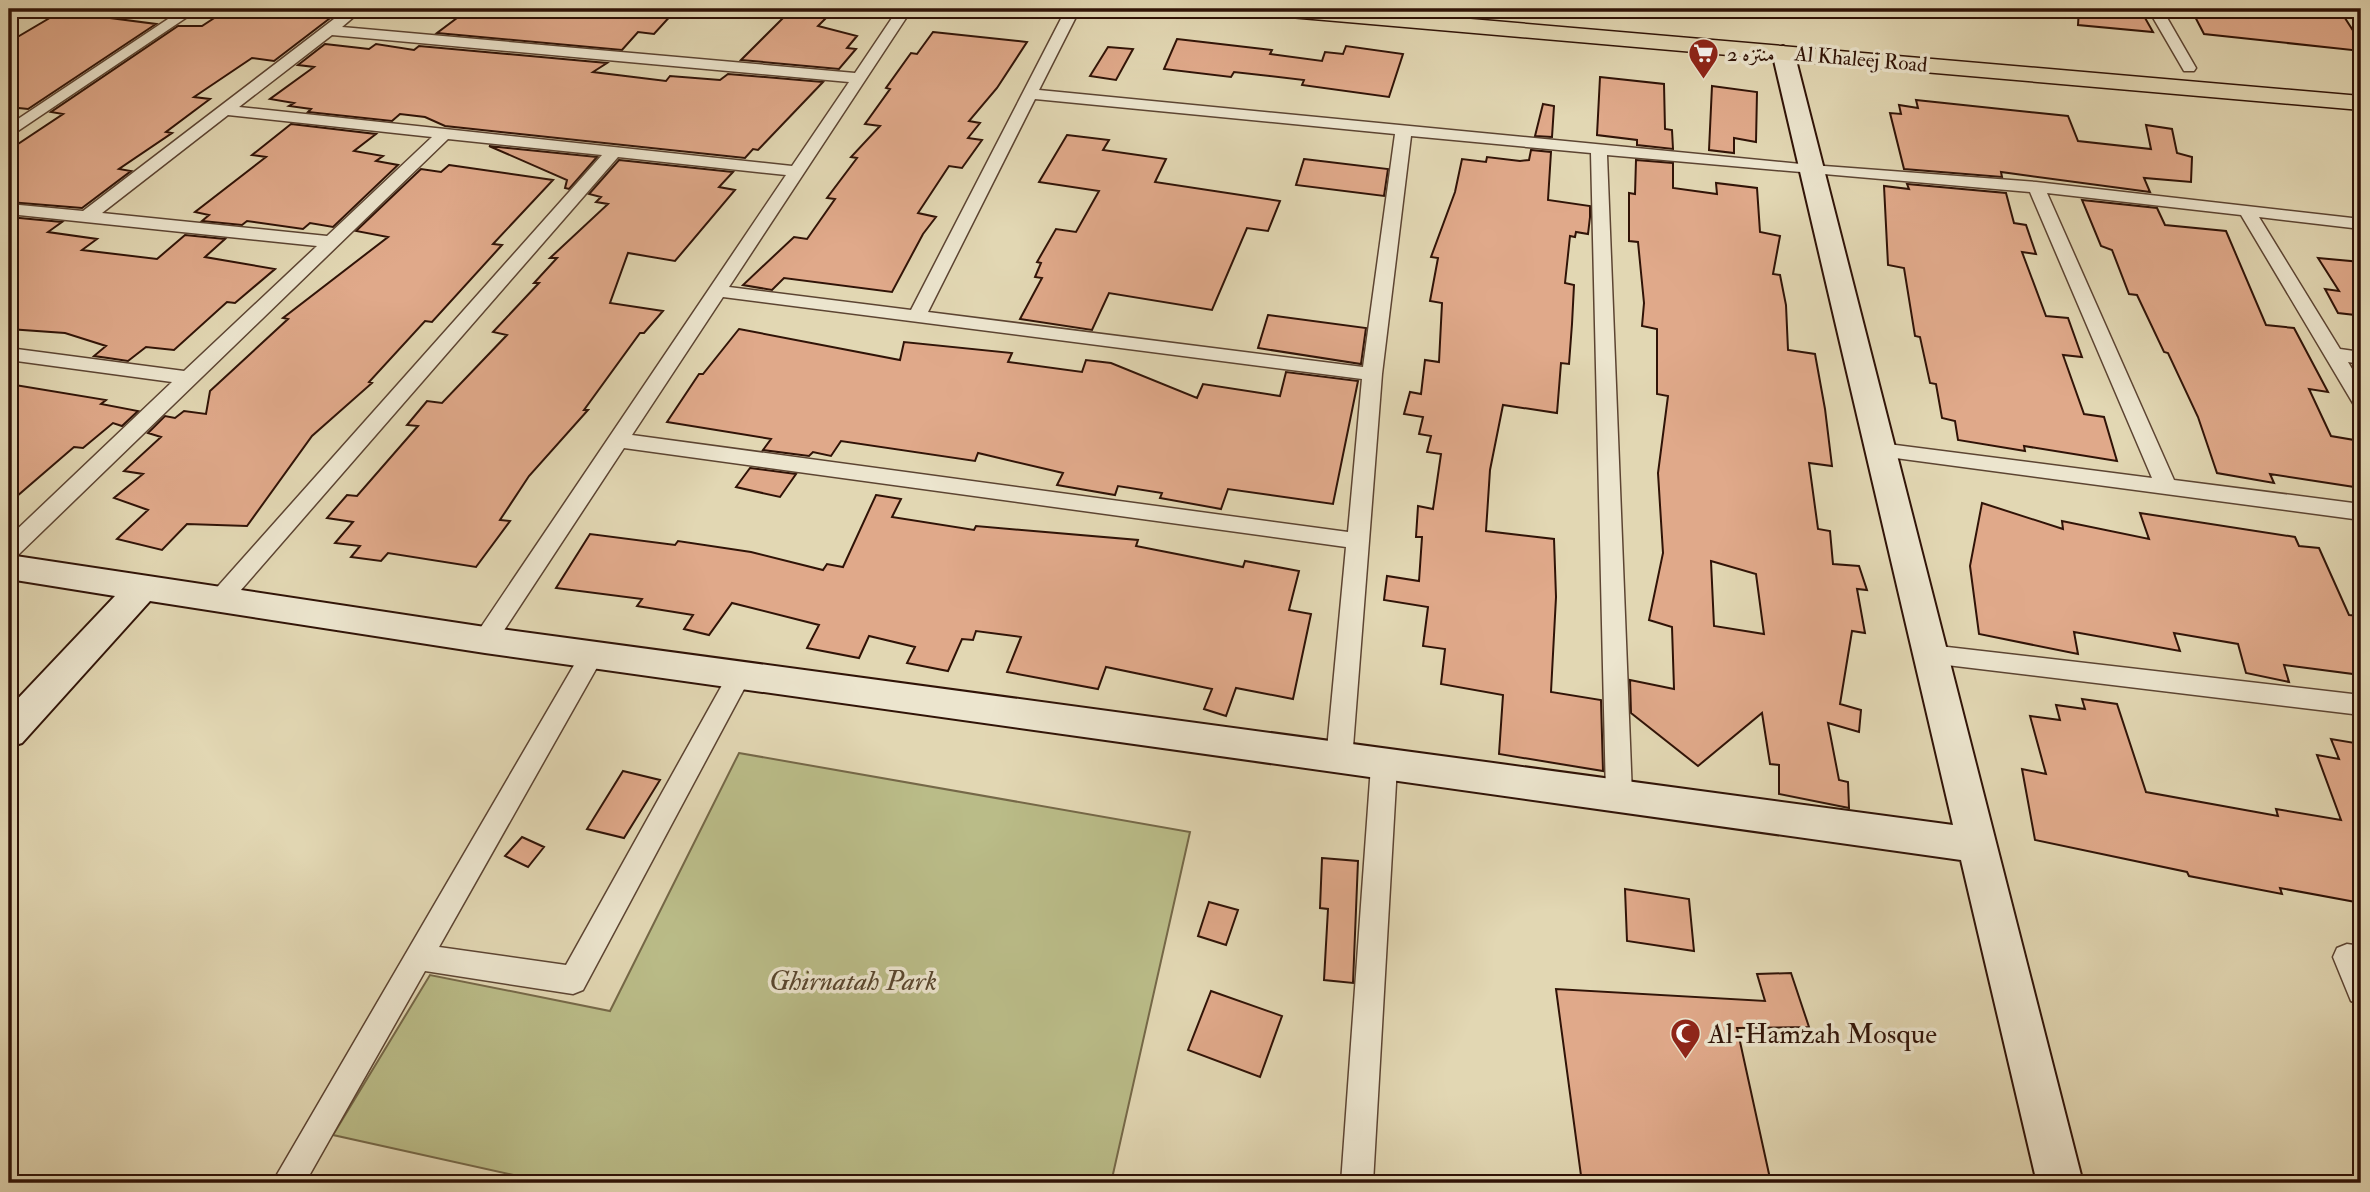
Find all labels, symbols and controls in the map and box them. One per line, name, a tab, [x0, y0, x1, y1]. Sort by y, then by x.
supermarket icon: منتزه 2	[1687, 37, 1721, 81]
street label: Al Khaleej Road	[1792, 40, 1929, 79]
place label: منتزه 2	[1727, 41, 1775, 68]
park label: Ghirnatah Park	[769, 964, 937, 999]
mosque icon: Al-Hamzah Mosque	[1668, 1016, 1702, 1060]
place label: Al-Hamzah Mosque	[1707, 1017, 1937, 1052]

